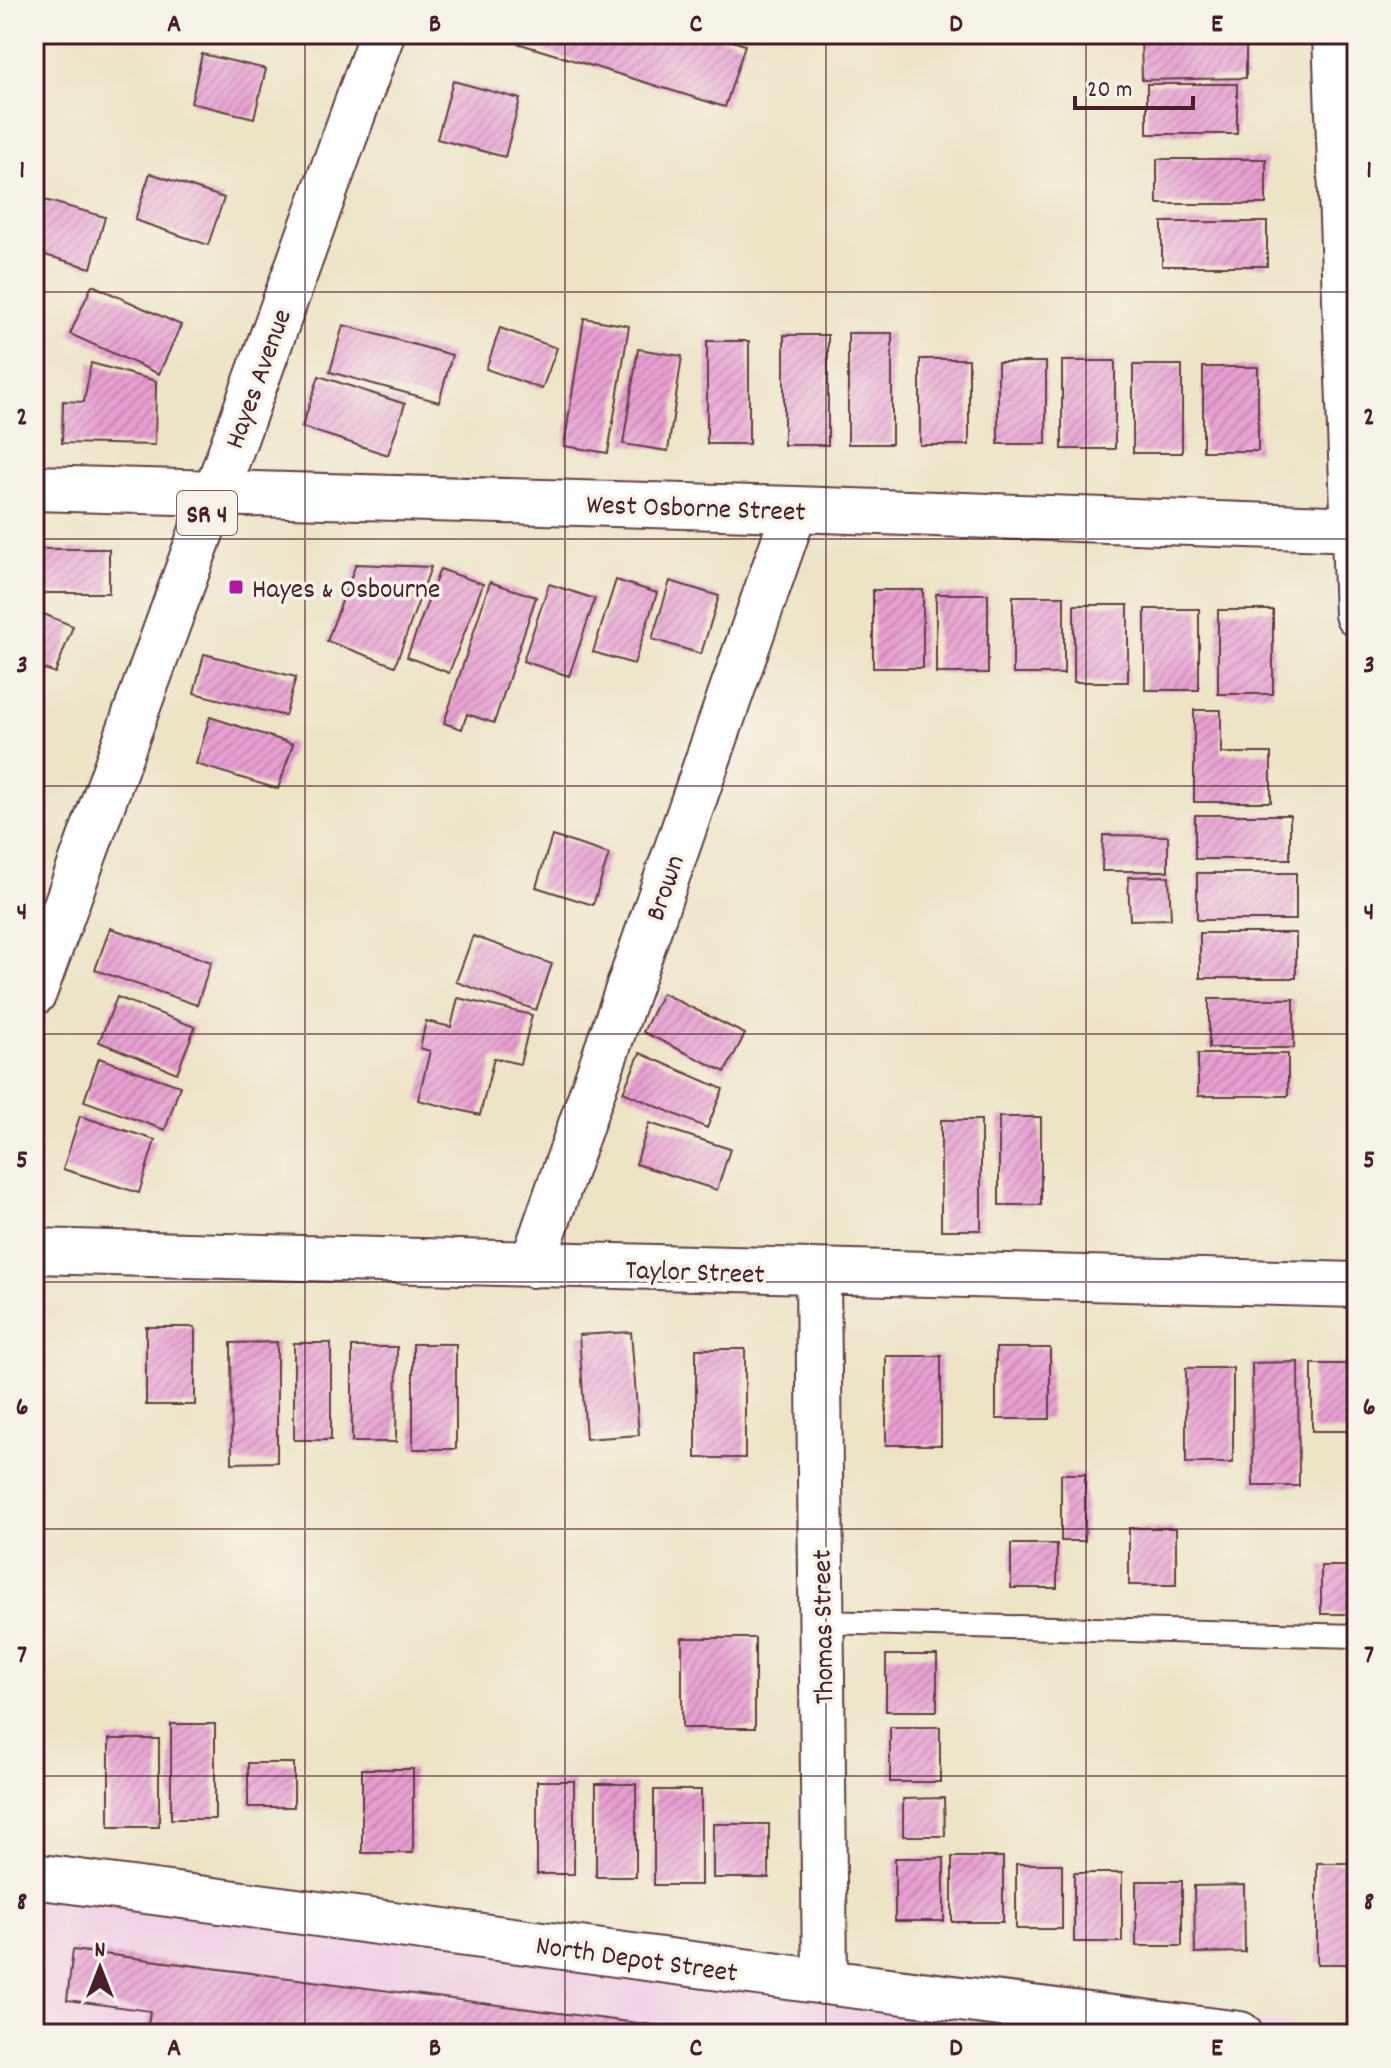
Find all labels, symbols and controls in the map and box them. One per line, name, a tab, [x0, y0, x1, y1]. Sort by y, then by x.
text: A	[167, 7, 181, 44]
text: B	[429, 7, 441, 44]
text: C	[690, 7, 703, 44]
text: D	[949, 7, 963, 44]
text: E	[1211, 7, 1223, 44]
scale bar	[1075, 60, 1193, 110]
text: 20 m	[1087, 74, 1133, 108]
text: 1	[19, 153, 25, 190]
text: 1	[1366, 153, 1372, 190]
street label: Hayes Avenue	[217, 304, 304, 455]
text: 2	[16, 400, 28, 437]
text: 2	[1363, 400, 1375, 437]
street label: West Osborne Street	[585, 487, 806, 535]
road number: SR 4	[177, 491, 237, 535]
place label: Hayes & Osbourne	[252, 572, 440, 612]
marker: Hayes & Osbourne	[227, 578, 245, 596]
text: 3	[16, 648, 28, 685]
text: 3	[1363, 648, 1375, 685]
street label: Brown	[638, 850, 698, 927]
text: 4	[17, 895, 27, 932]
text: 4	[1364, 895, 1374, 932]
text: 5	[16, 1143, 28, 1180]
text: 5	[1363, 1143, 1375, 1180]
street label: Taylor Street	[624, 1253, 765, 1297]
text: 6	[16, 1390, 28, 1427]
text: 6	[1363, 1390, 1375, 1427]
street label: Thomas Street	[805, 1549, 847, 1705]
text: 7	[17, 1638, 27, 1675]
text: 7	[1364, 1638, 1374, 1675]
text: 8	[17, 1885, 27, 1922]
text: 8	[1364, 1885, 1374, 1922]
north arrow	[60, 1928, 140, 2008]
street label: North Depot Street	[533, 1928, 740, 1996]
text: N	[95, 1936, 106, 1967]
text: A	[167, 2031, 181, 2068]
text: B	[429, 2031, 441, 2068]
text: C	[690, 2031, 703, 2068]
text: D	[949, 2031, 963, 2068]
text: E	[1211, 2031, 1223, 2068]

